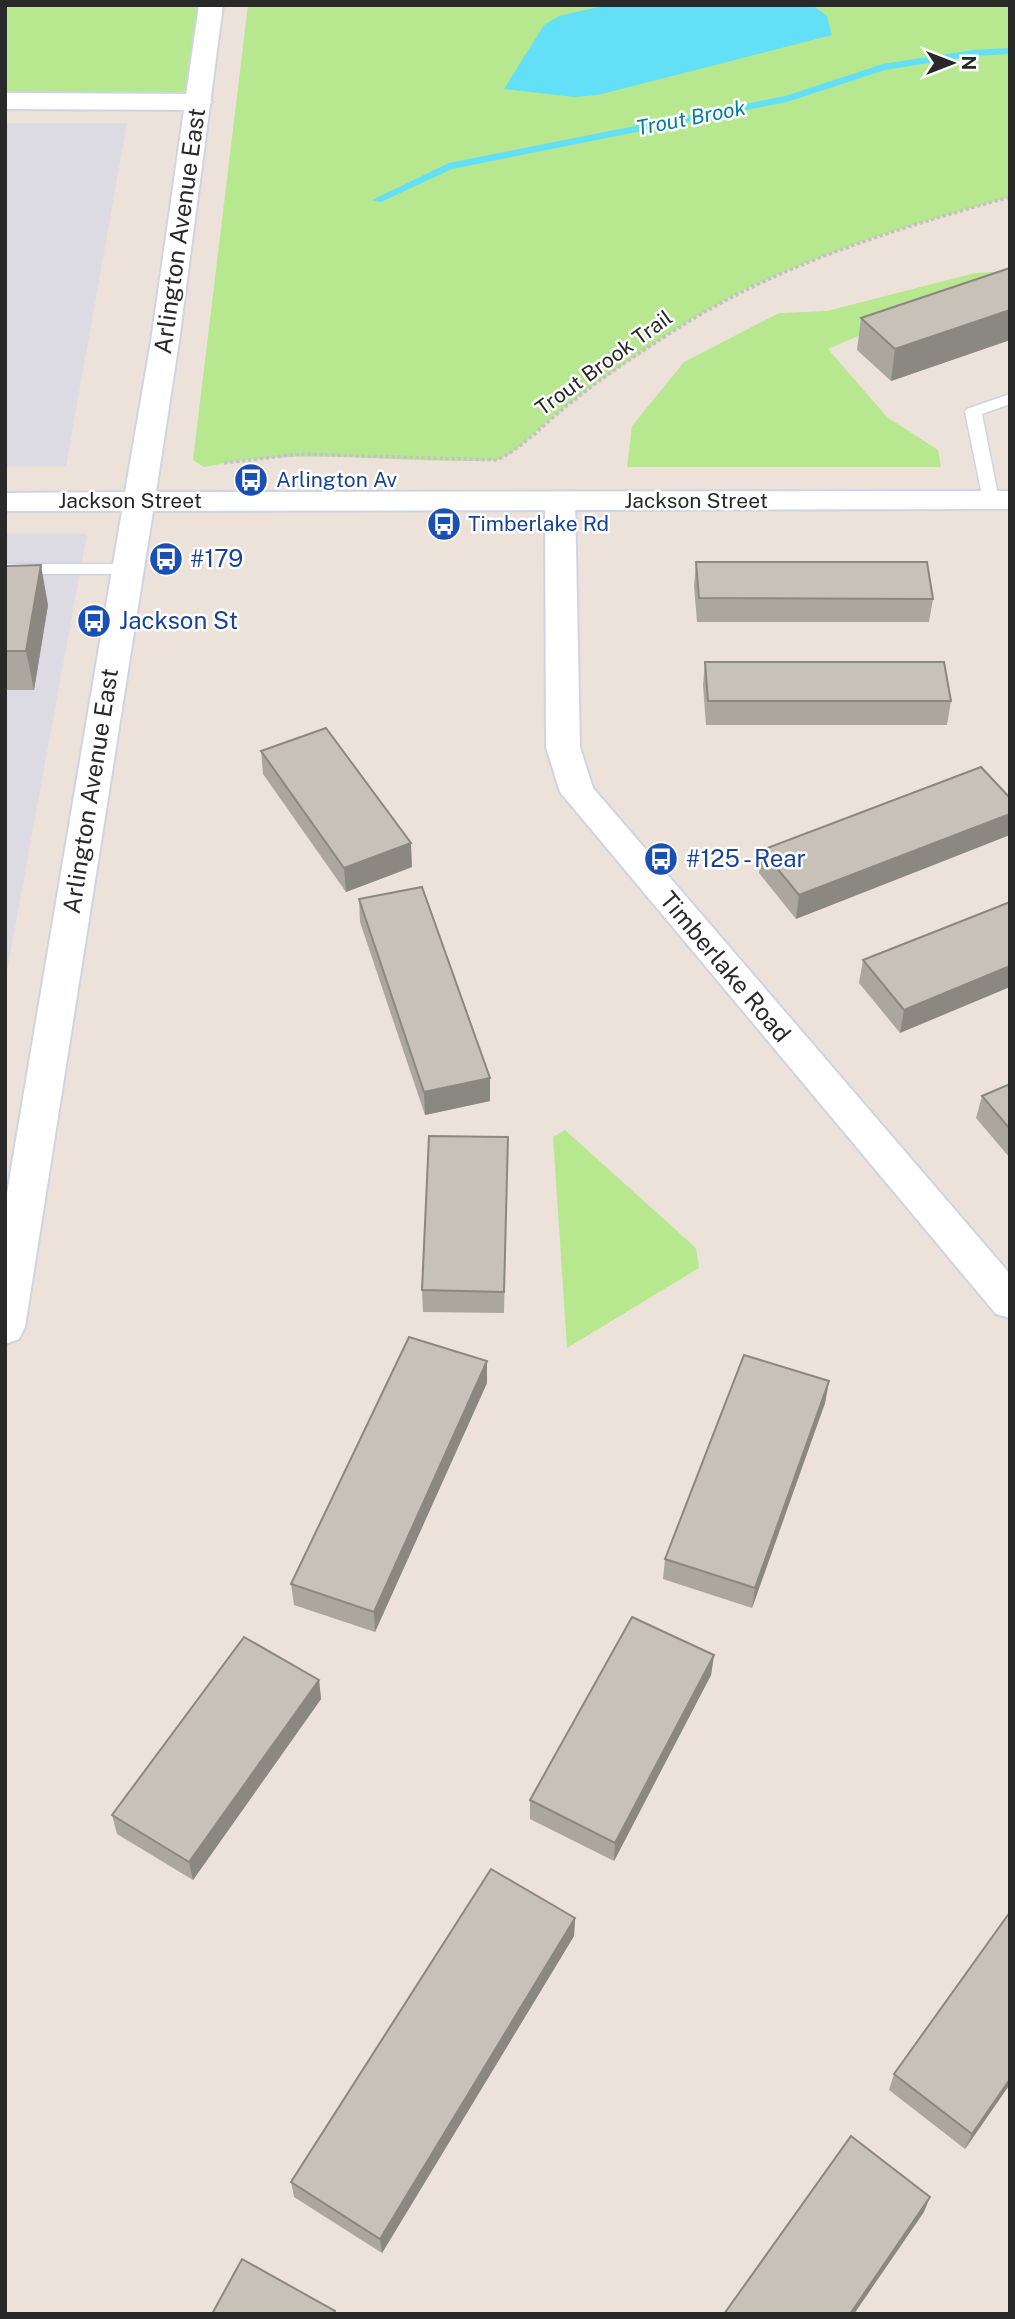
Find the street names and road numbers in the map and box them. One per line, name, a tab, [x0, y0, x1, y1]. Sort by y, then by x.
street label: Arlington Avenue East	[148, 106, 210, 356]
street label: Trout Brook Trail	[530, 305, 677, 421]
street label: Jackson Street	[58, 488, 202, 513]
street label: Jackson Street	[624, 488, 768, 513]
street label: Arlington Avenue East	[57, 666, 123, 916]
street label: Timberlake Road	[655, 885, 797, 1047]

